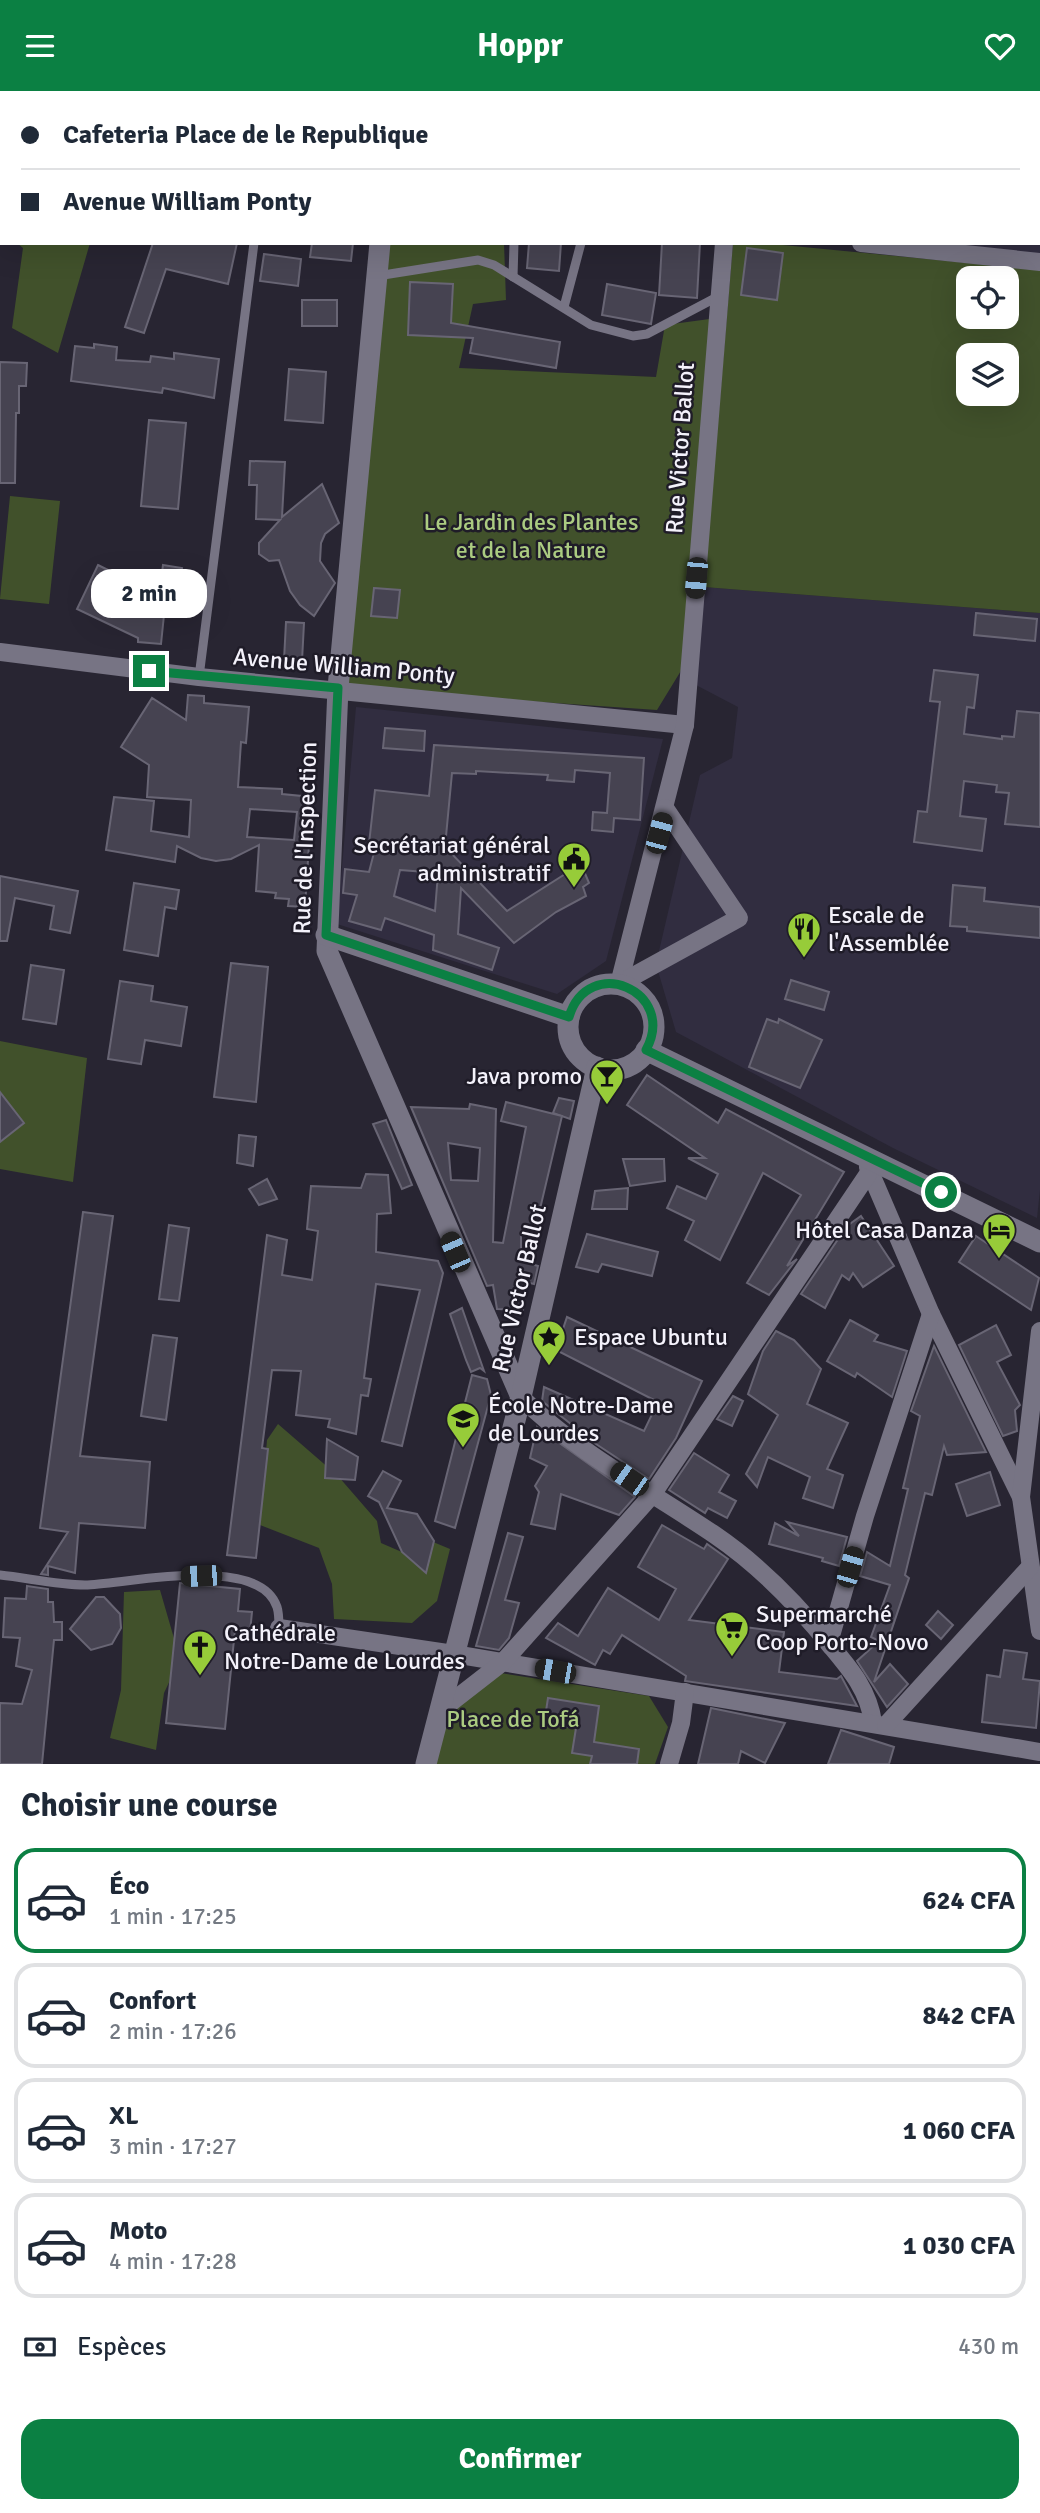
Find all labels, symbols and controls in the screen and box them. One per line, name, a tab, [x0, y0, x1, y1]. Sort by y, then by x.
text: Hoppr	[477, 26, 563, 65]
icon: menu	[21, 27, 59, 65]
icon: heart	[981, 27, 1019, 65]
text: Cafeteria Place de le Republique	[63, 119, 428, 151]
text: Avenue William Ponty	[63, 186, 312, 218]
map controls	[956, 266, 1019, 406]
button: locate	[956, 266, 1019, 329]
button: layers	[956, 343, 1019, 406]
street label: Rue Victor Ballot	[659, 361, 701, 535]
park label: Le Jardin des Plantes et de la Nature	[424, 507, 638, 565]
car	[684, 556, 709, 600]
callout: 2 min	[91, 569, 207, 619]
text: 2 min	[121, 579, 177, 608]
street label: Avenue William Ponty	[232, 641, 456, 691]
route end	[133, 655, 165, 687]
street label: Rue de l'Inspection	[287, 741, 323, 935]
car	[644, 810, 675, 856]
place label: Secrétariat général administratif	[353, 830, 551, 888]
public building icon: Secrétariat général administratif	[555, 840, 593, 889]
place label: Escale de l'Assemblée	[828, 900, 950, 958]
restaurant icon: Escale de l'Assemblée	[785, 910, 823, 959]
bar icon: Java promo	[588, 1057, 626, 1106]
place label: Java promo	[467, 1061, 582, 1091]
route start	[925, 1176, 957, 1208]
street label: Rue Victor Ballot	[485, 1201, 553, 1375]
hotel icon: Hôtel Casa Danza	[980, 1211, 1018, 1260]
place label: Hôtel Casa Danza	[795, 1215, 974, 1245]
car	[438, 1229, 473, 1275]
place icon: Espace Ubuntu	[530, 1318, 568, 1367]
place label: Espace Ubuntu	[574, 1322, 728, 1352]
place label: École Notre-Dame de Lourdes	[488, 1390, 673, 1448]
school or university icon: École Notre-Dame de Lourdes	[444, 1400, 482, 1449]
car	[606, 1458, 653, 1500]
car	[835, 1544, 866, 1590]
car	[180, 1565, 223, 1587]
place label: Supermarché Coop Porto-Novo	[756, 1599, 929, 1657]
supermarket icon: Supermarché Coop Porto-Novo	[713, 1609, 751, 1658]
place label: Cathédrale Notre-Dame de Lourdes	[224, 1618, 465, 1676]
church icon: Cathédrale Notre-Dame de Lourdes	[181, 1628, 219, 1677]
car	[533, 1657, 578, 1685]
park label: Place de Tofá	[446, 1704, 580, 1734]
text: Choisir une course	[21, 1786, 278, 1825]
icon: car	[25, 1869, 88, 1932]
text: Éco	[109, 1870, 149, 1902]
text: 624 CFA	[923, 1885, 1015, 1917]
text: 1 min · 17:25	[109, 1902, 237, 1931]
icon: car	[25, 1984, 88, 2047]
text: Confort	[109, 1985, 196, 2017]
text: 842 CFA	[923, 2000, 1015, 2032]
text: 2 min · 17:26	[109, 2017, 237, 2046]
icon: car	[25, 2099, 88, 2162]
text: XL	[109, 2100, 139, 2132]
text: 1 060 CFA	[903, 2115, 1015, 2147]
text: 3 min · 17:27	[109, 2132, 237, 2161]
icon: car	[25, 2214, 88, 2277]
text: Moto	[109, 2215, 167, 2247]
text: 1 030 CFA	[903, 2230, 1015, 2262]
text: 4 min · 17:28	[109, 2247, 237, 2276]
icon: cash	[21, 2328, 59, 2366]
text: Espèces	[77, 2331, 166, 2363]
text: 430 m	[958, 2332, 1019, 2361]
button: Confirmer	[21, 2419, 1019, 2499]

